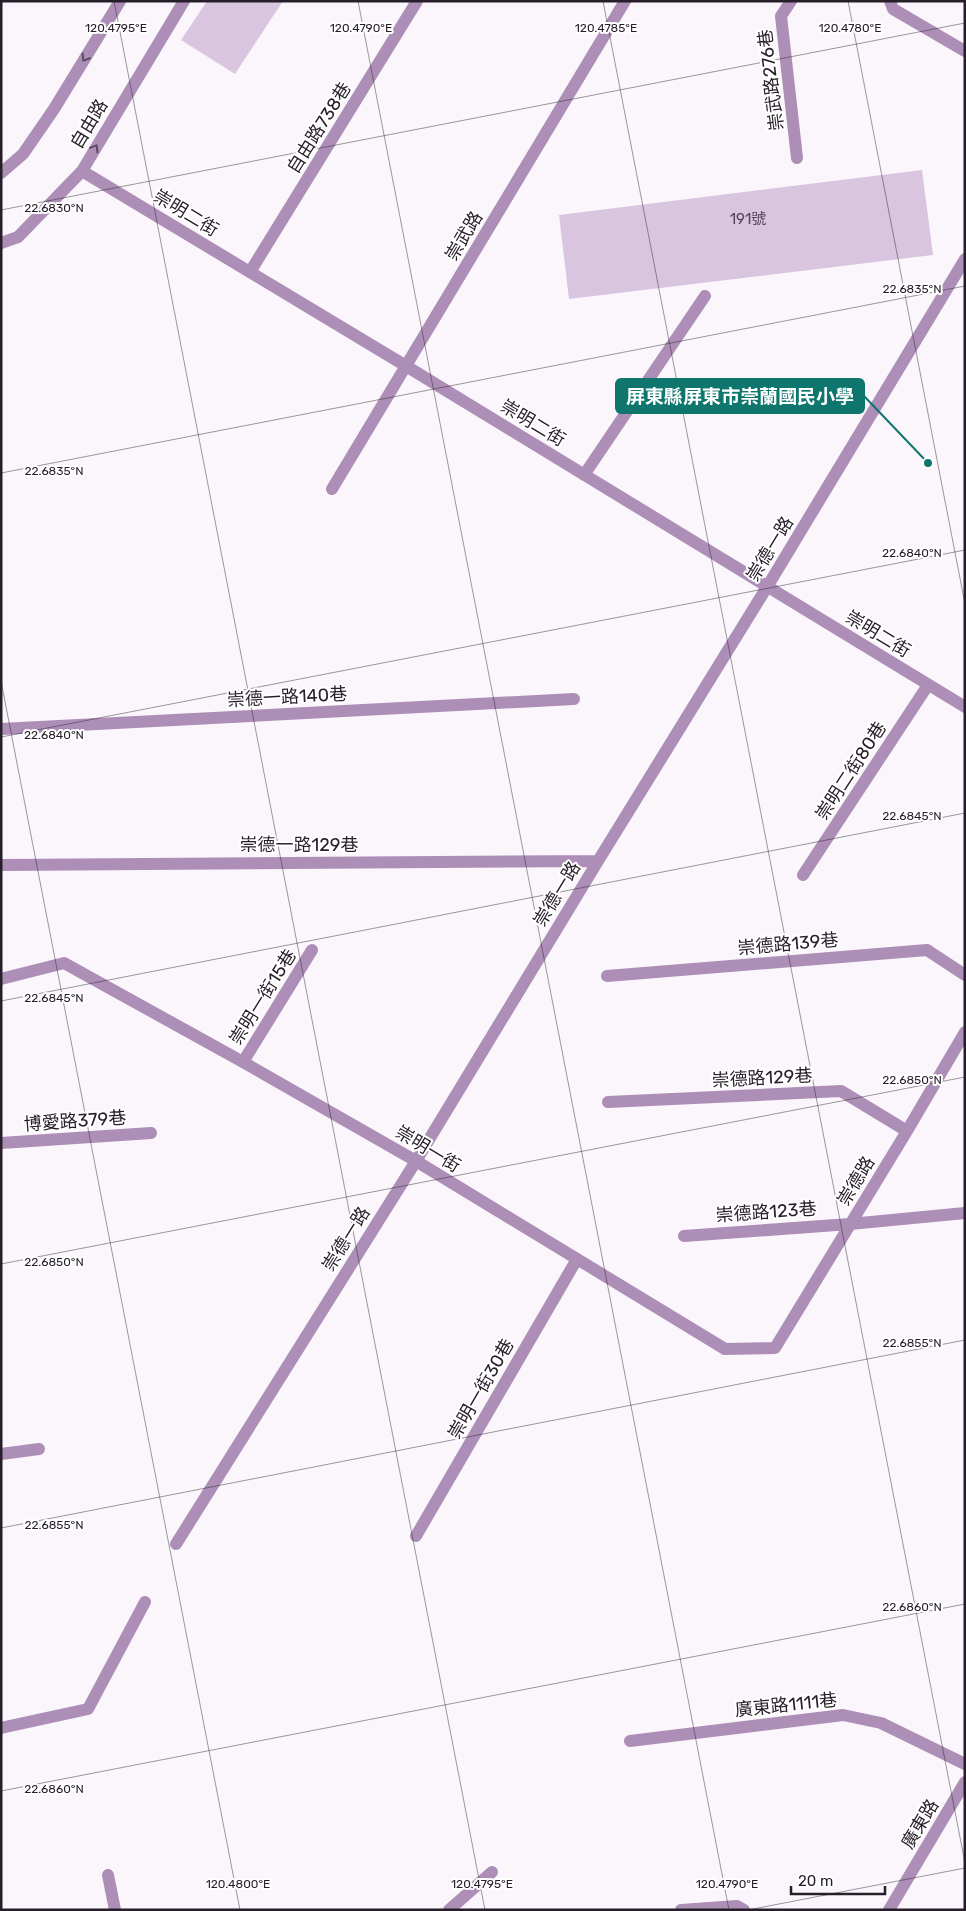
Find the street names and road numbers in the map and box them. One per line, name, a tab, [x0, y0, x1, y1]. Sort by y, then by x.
street label: 崇武路276巷	[754, 28, 788, 132]
street label: 自由路738巷	[282, 78, 356, 178]
street label: 自由路	[66, 95, 112, 153]
street label: 崇明二街	[149, 185, 223, 241]
street label: 崇武路	[441, 207, 487, 265]
street label: 崇明二街	[496, 395, 570, 451]
street label: 崇德一路	[742, 512, 798, 586]
street label: 崇明二街	[841, 606, 915, 662]
street label: 崇德一路140巷	[226, 683, 348, 711]
street label: 崇明二街80巷	[811, 718, 891, 824]
street label: 崇德一路129巷	[240, 834, 358, 856]
street label: 崇德一路	[529, 857, 585, 931]
street label: 崇德路139巷	[737, 929, 839, 959]
street label: 崇明一街15巷	[225, 945, 301, 1049]
street label: 崇德路129巷	[711, 1064, 813, 1092]
street label: 博愛路379巷	[23, 1106, 127, 1136]
street label: 崇明一街	[391, 1121, 465, 1177]
street label: 崇德路	[833, 1152, 879, 1210]
street label: 崇德路123巷	[715, 1198, 817, 1226]
street label: 崇德一路	[318, 1203, 374, 1275]
street label: 崇明一街30巷	[443, 1335, 519, 1443]
street label: 廣東路1111巷	[734, 1689, 838, 1721]
street label: 廣東路	[897, 1795, 943, 1853]

